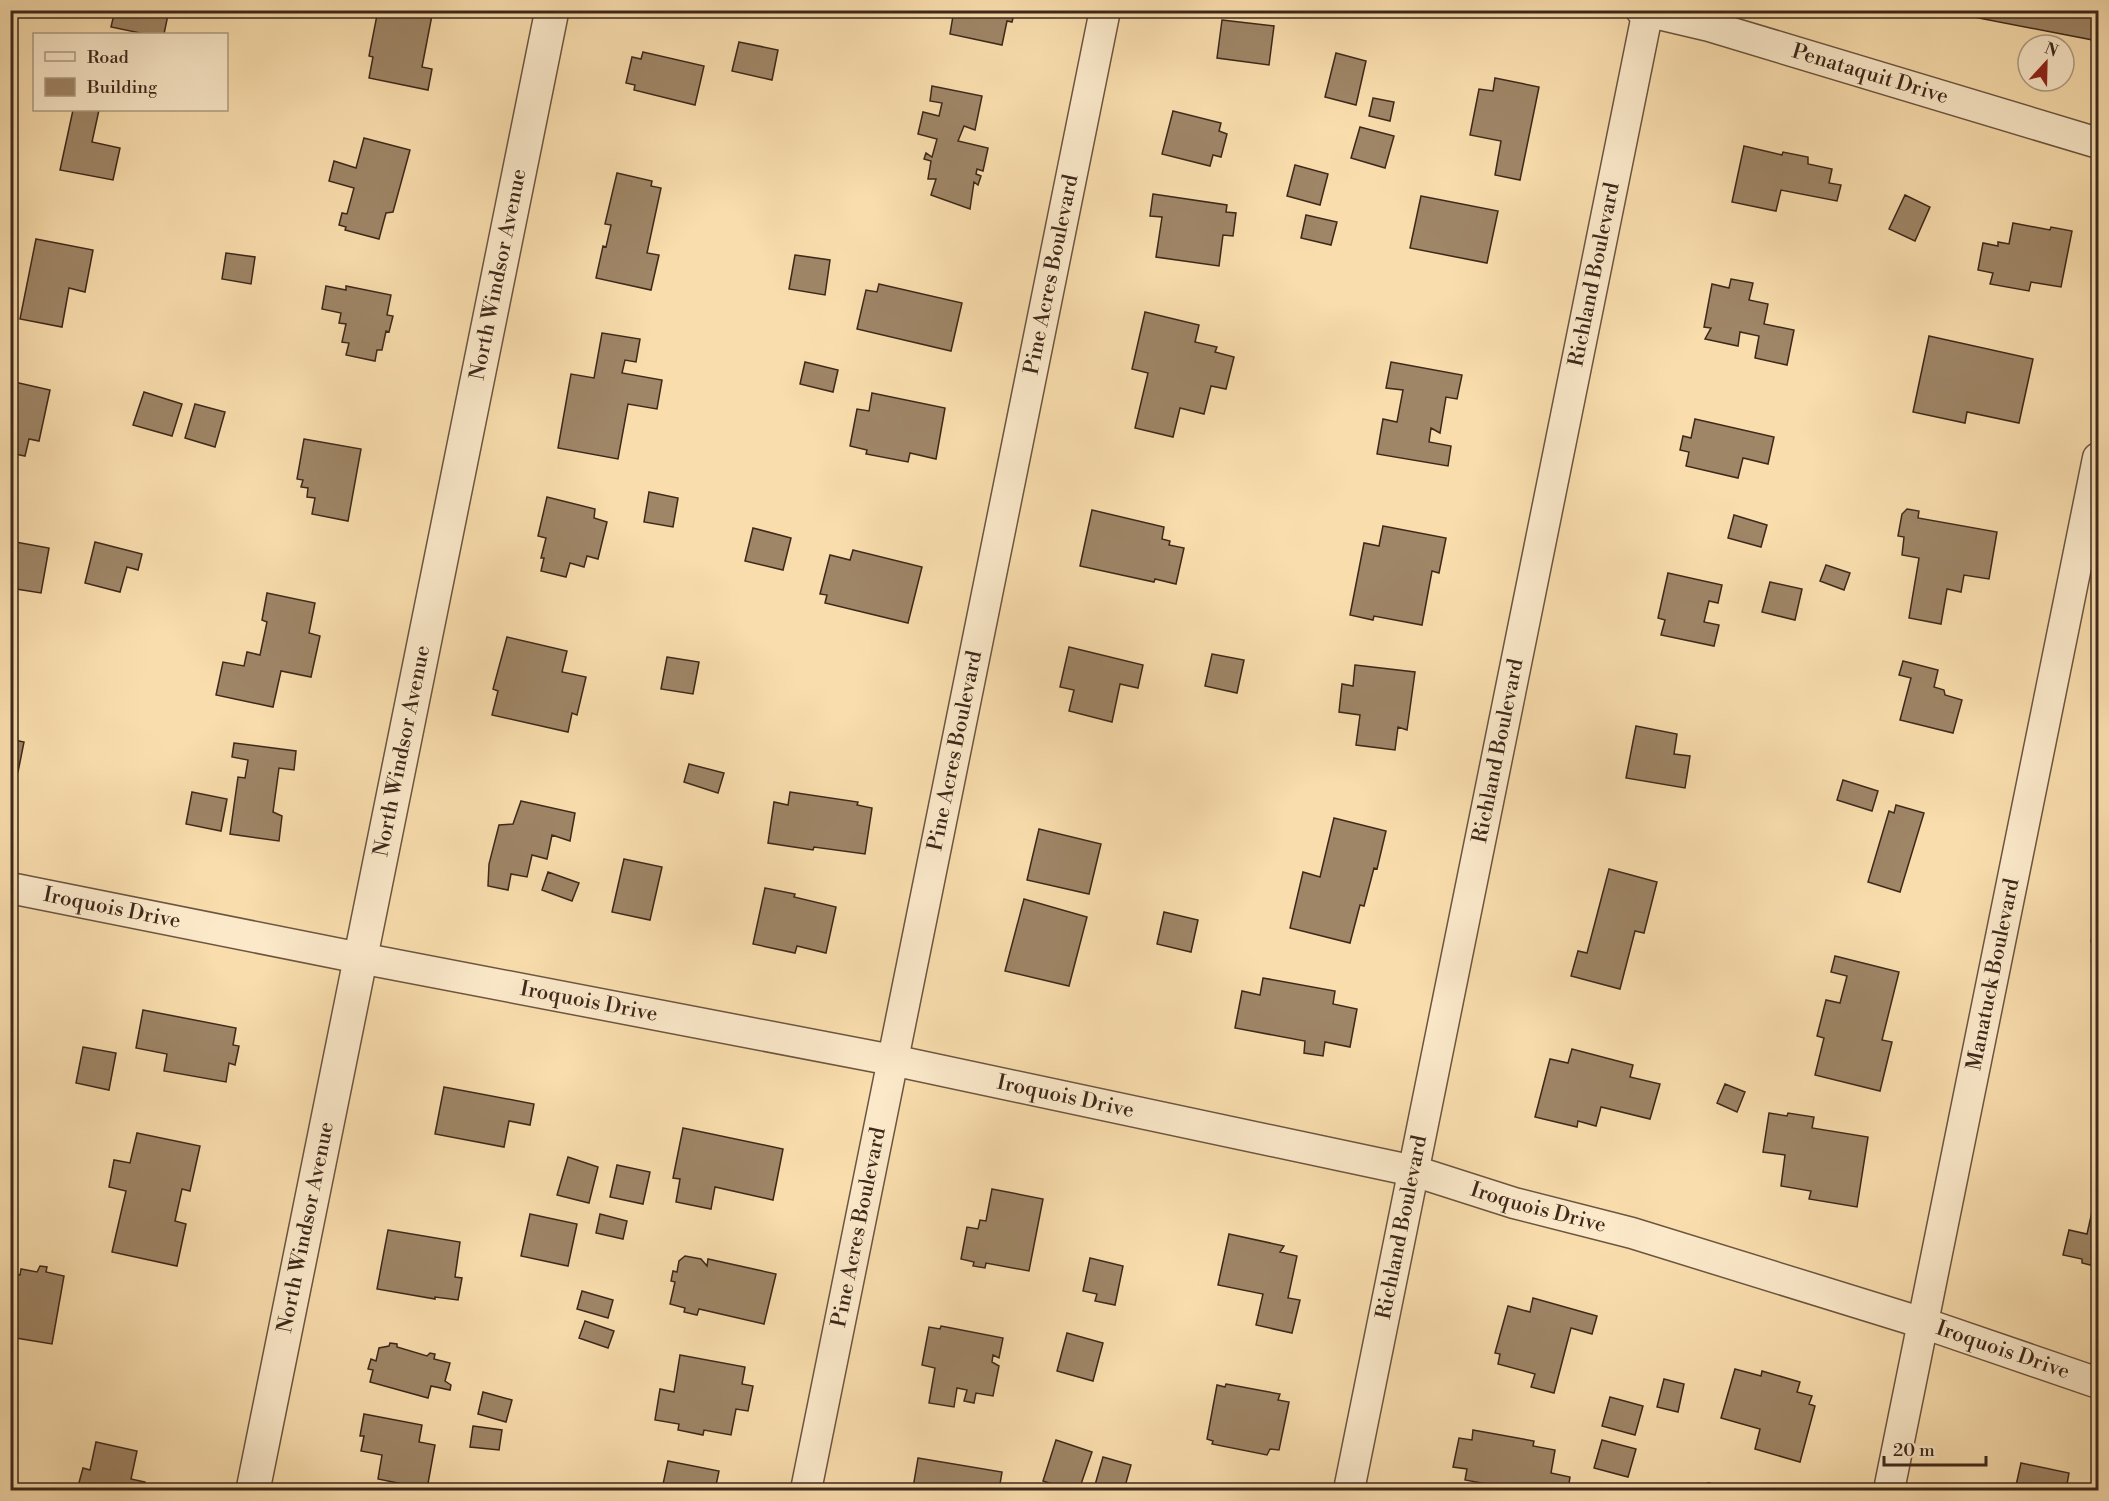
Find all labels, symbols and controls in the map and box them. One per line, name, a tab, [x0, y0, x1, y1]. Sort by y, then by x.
legend	[33, 33, 228, 111]
north arrow	[2016, 33, 2076, 93]
text: N	[2042, 38, 2061, 62]
street label: Penataquit Drive	[1789, 39, 1951, 110]
text: Road	[87, 46, 130, 69]
text: Building	[86, 76, 158, 99]
street label: North Windsor Avenue	[465, 167, 533, 382]
street label: Pine Acres Boulevard	[1019, 172, 1084, 377]
street label: Richland Boulevard	[1563, 180, 1626, 369]
street label: North Windsor Avenue	[368, 643, 436, 859]
street label: Pine Acres Boulevard	[922, 649, 988, 853]
street label: Richland Boulevard	[1467, 657, 1530, 845]
street label: Manatuck Boulevard	[1961, 876, 2026, 1073]
street label: Iroquois Drive	[41, 882, 183, 935]
street label: Iroquois Drive	[518, 976, 660, 1028]
street label: Iroquois Drive	[995, 1070, 1136, 1124]
street label: North Windsor Avenue	[272, 1119, 340, 1335]
street label: Pine Acres Boulevard	[826, 1125, 892, 1330]
street label: Richland Boulevard	[1371, 1133, 1433, 1322]
street label: Iroquois Drive	[1467, 1177, 1609, 1239]
street label: Iroquois Drive	[1933, 1315, 2073, 1385]
scale bar	[1884, 1429, 1986, 1467]
text: 20 m	[1893, 1439, 1935, 1462]

